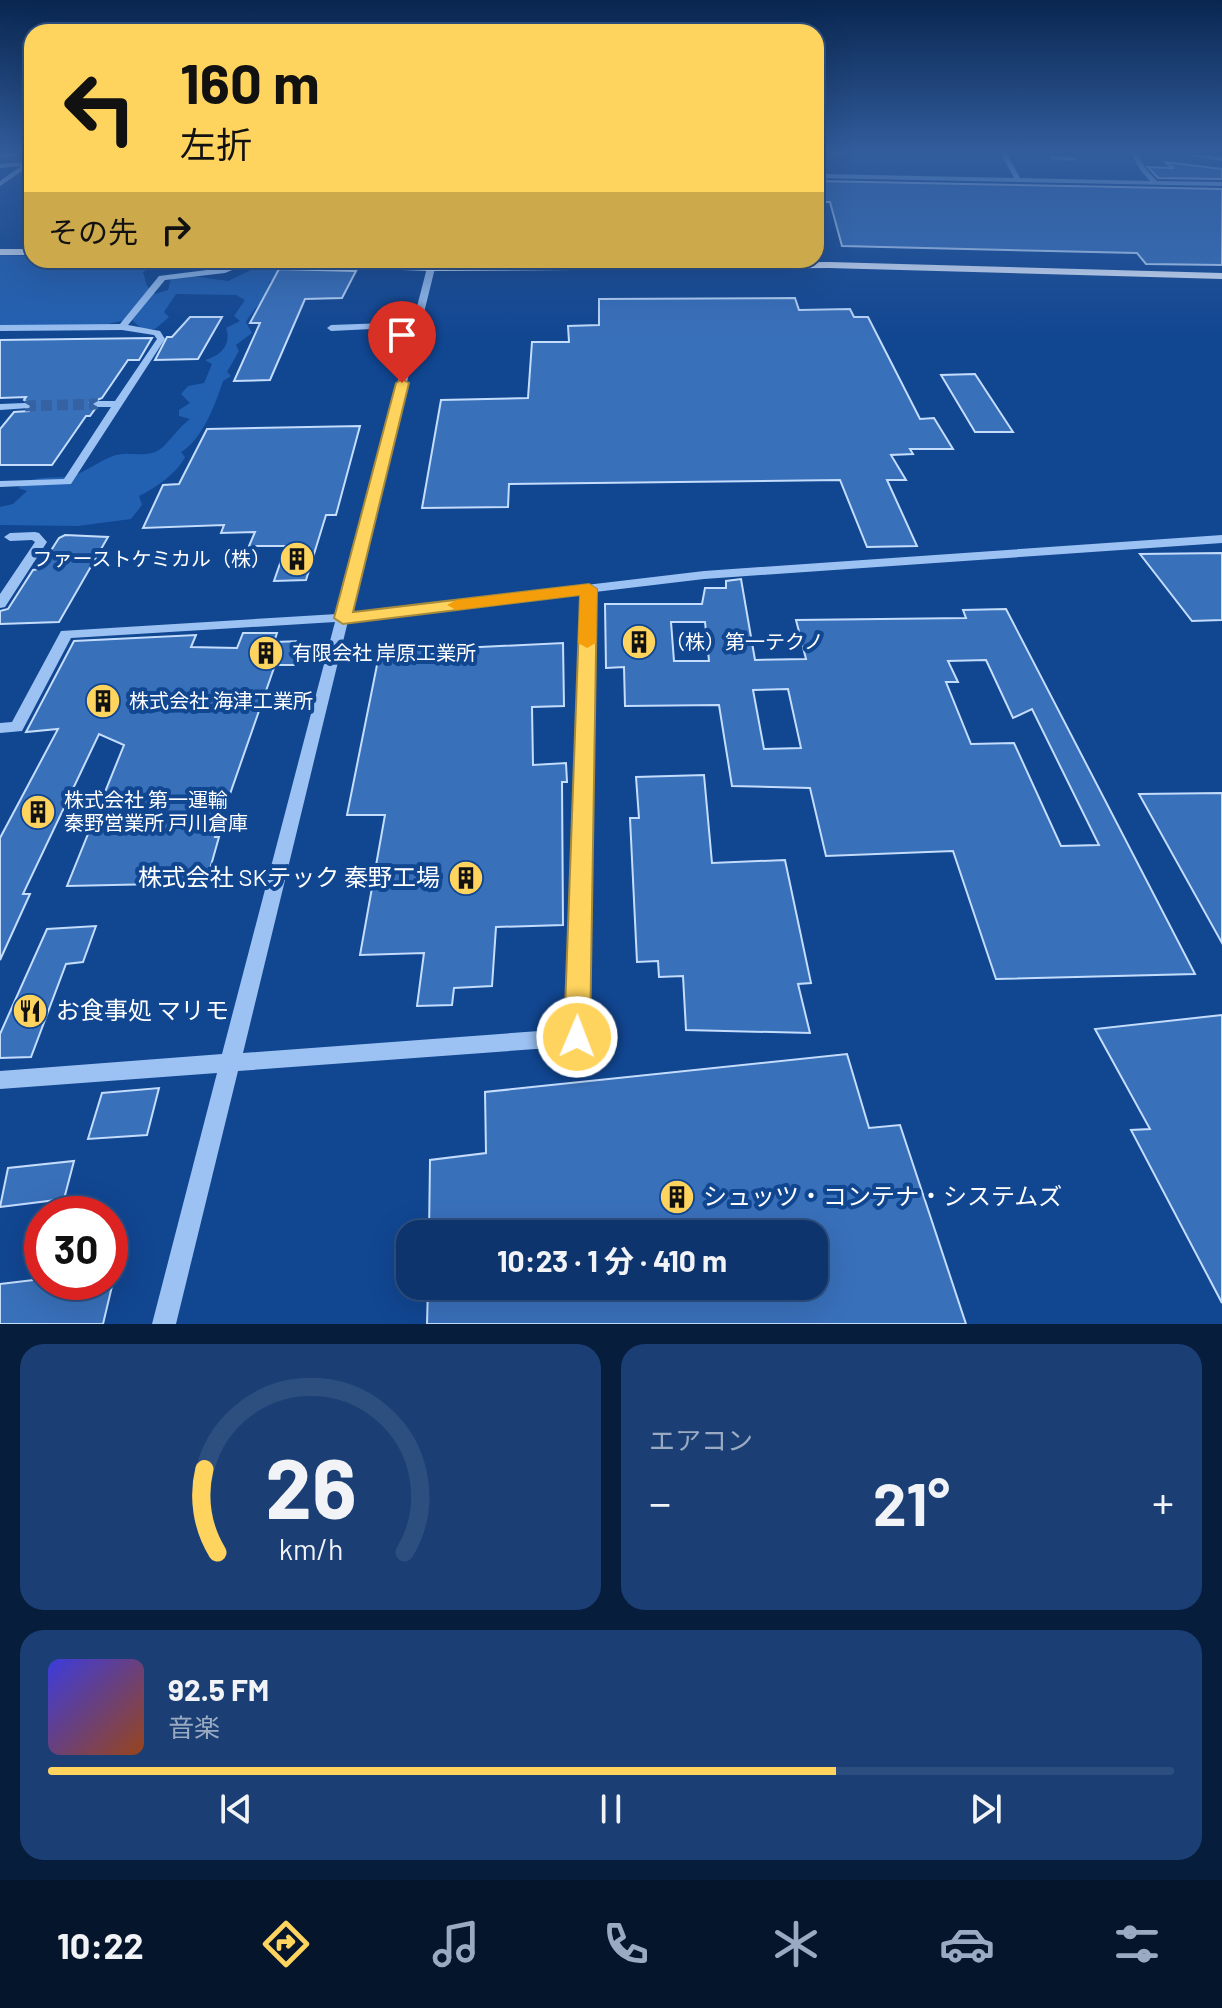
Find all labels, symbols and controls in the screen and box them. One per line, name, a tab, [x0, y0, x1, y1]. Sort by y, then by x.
text: 160 m	[180, 48, 320, 115]
icon: left	[48, 56, 152, 160]
text: 左折	[180, 122, 252, 165]
icon: right	[154, 208, 198, 252]
text: その先	[48, 213, 138, 249]
pin	[368, 301, 436, 383]
icon: arrive	[380, 313, 424, 357]
building icon: ファーストケミカル（株）	[278, 540, 316, 578]
place label: ファーストケミカル（株）	[33, 546, 271, 570]
building icon: （株）第一テクノ	[620, 623, 658, 661]
place label: （株）第一テクノ	[665, 629, 824, 653]
building icon: 有限会社 岸原工業所	[247, 634, 285, 672]
place label: 有限会社 岸原工業所	[292, 640, 476, 664]
building icon: 株式会社 海津工業所	[84, 682, 122, 720]
place label: 株式会社 海津工業所	[129, 688, 313, 712]
place label: 株式会社 第一運輸 秦野営業所 戸川倉庫	[64, 787, 248, 834]
building icon: 株式会社 第一運輸 秦野営業所 戸川倉庫	[19, 793, 57, 831]
building icon: 株式会社 SKテック 秦野工場	[447, 859, 485, 897]
place label: 株式会社 SKテック 秦野工場	[138, 862, 440, 891]
restaurant icon: お食事処 マリモ	[11, 992, 49, 1030]
place label: お食事処 マリモ	[56, 995, 229, 1024]
position arrow	[535, 995, 619, 1079]
building icon: シュッツ・コンテナ・システムズ	[658, 1178, 696, 1216]
place label: シュッツ・コンテナ・システムズ	[703, 1181, 1062, 1210]
speed limit sign: 30	[24, 1196, 128, 1300]
text: 10:23 · 1 分 · 410 m	[497, 1242, 727, 1278]
text: エアコン	[649, 1424, 753, 1455]
text: 26	[265, 1436, 356, 1536]
text: 21°	[873, 1466, 950, 1538]
text: −	[649, 1475, 671, 1528]
text: +	[1152, 1475, 1174, 1528]
text: km/h	[278, 1531, 343, 1566]
text: 92.5 FM	[168, 1671, 269, 1707]
text: 音楽	[168, 1711, 220, 1742]
icon: previous	[214, 1787, 258, 1831]
icon: pause	[589, 1787, 633, 1831]
icon: next	[964, 1787, 1008, 1831]
icon: directions	[258, 1916, 314, 1972]
icon: music	[428, 1916, 484, 1972]
icon: phone	[598, 1916, 654, 1972]
icon: climate	[768, 1916, 824, 1972]
icon: car	[939, 1916, 995, 1972]
icon: filters	[1109, 1916, 1165, 1972]
text: 10:22	[57, 1923, 144, 1966]

